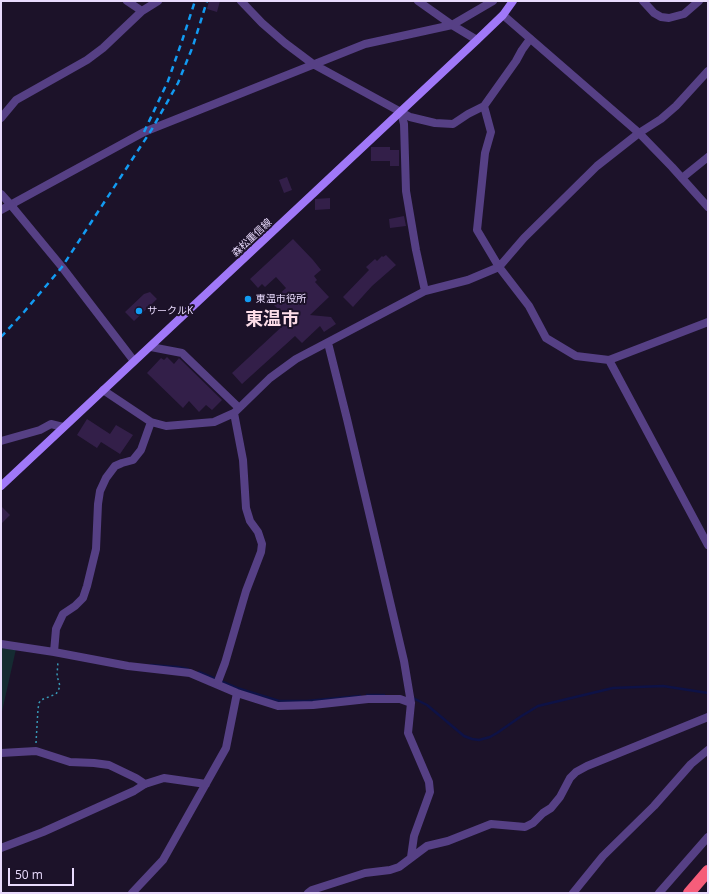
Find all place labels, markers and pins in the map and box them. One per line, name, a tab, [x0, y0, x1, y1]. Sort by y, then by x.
place label: 東温市役所	[256, 293, 306, 305]
marker: 東温市役所	[243, 294, 253, 304]
place label: サークルK	[147, 305, 193, 317]
marker: サークルK	[134, 306, 144, 316]

